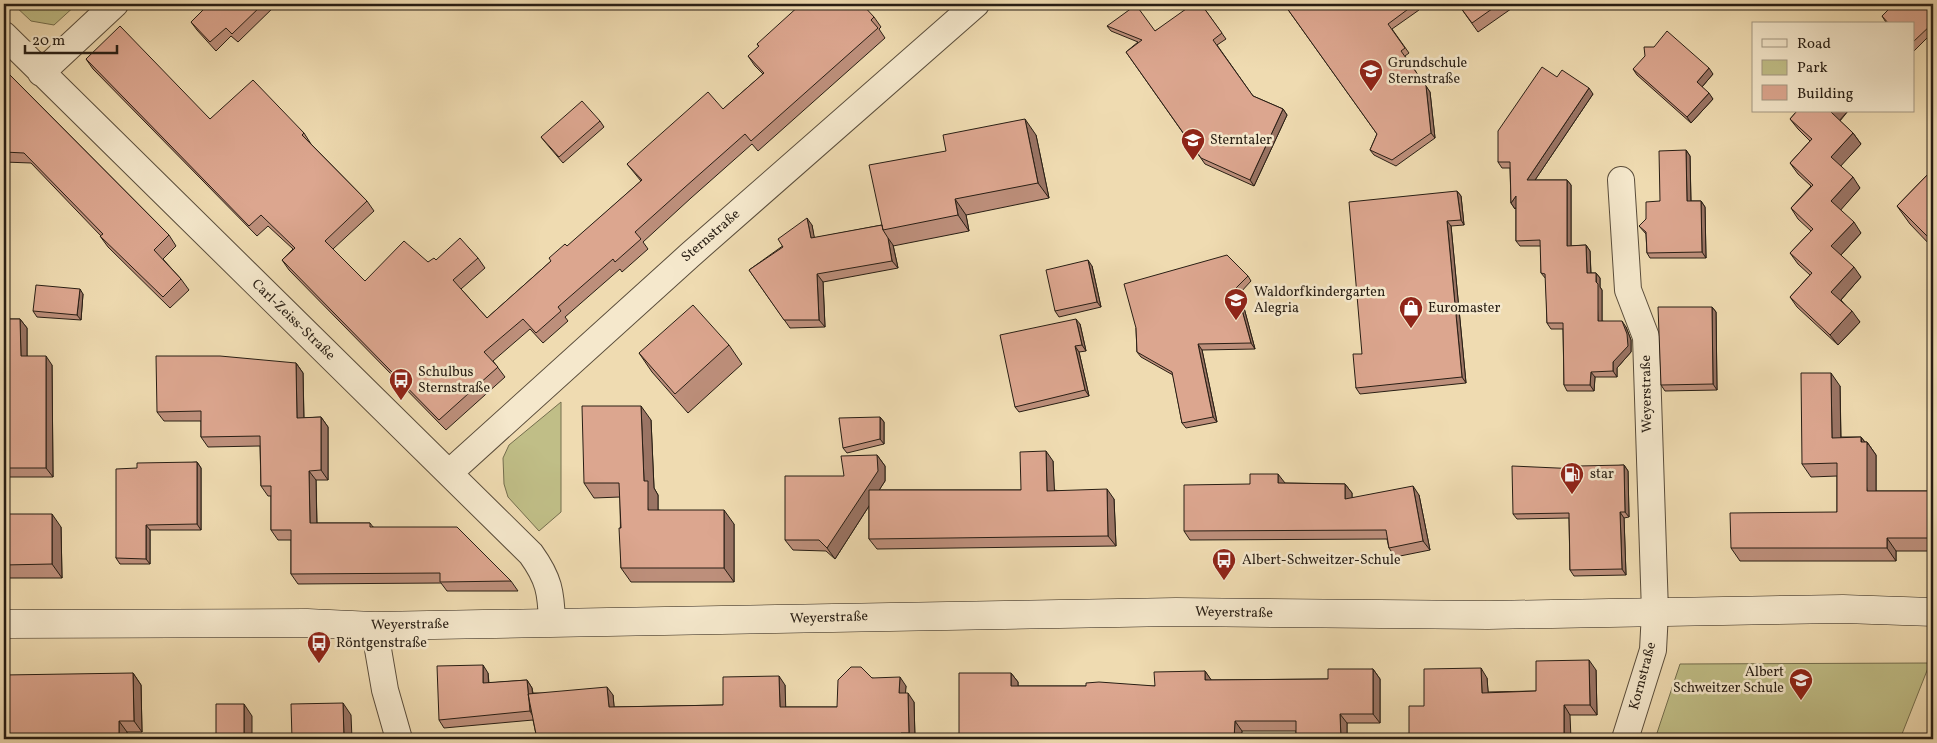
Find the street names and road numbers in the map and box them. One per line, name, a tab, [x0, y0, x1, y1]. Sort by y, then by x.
street label: Sternstraße	[678, 205, 745, 267]
street label: Carl-Zeiss-Straße	[247, 275, 339, 365]
street label: Weyerstraße	[1637, 354, 1657, 433]
street label: Weyerstraße	[1195, 603, 1274, 623]
street label: Weyerstraße	[790, 607, 869, 629]
street label: Weyerstraße	[371, 615, 450, 635]
street label: Kornstraße	[1625, 640, 1661, 712]

